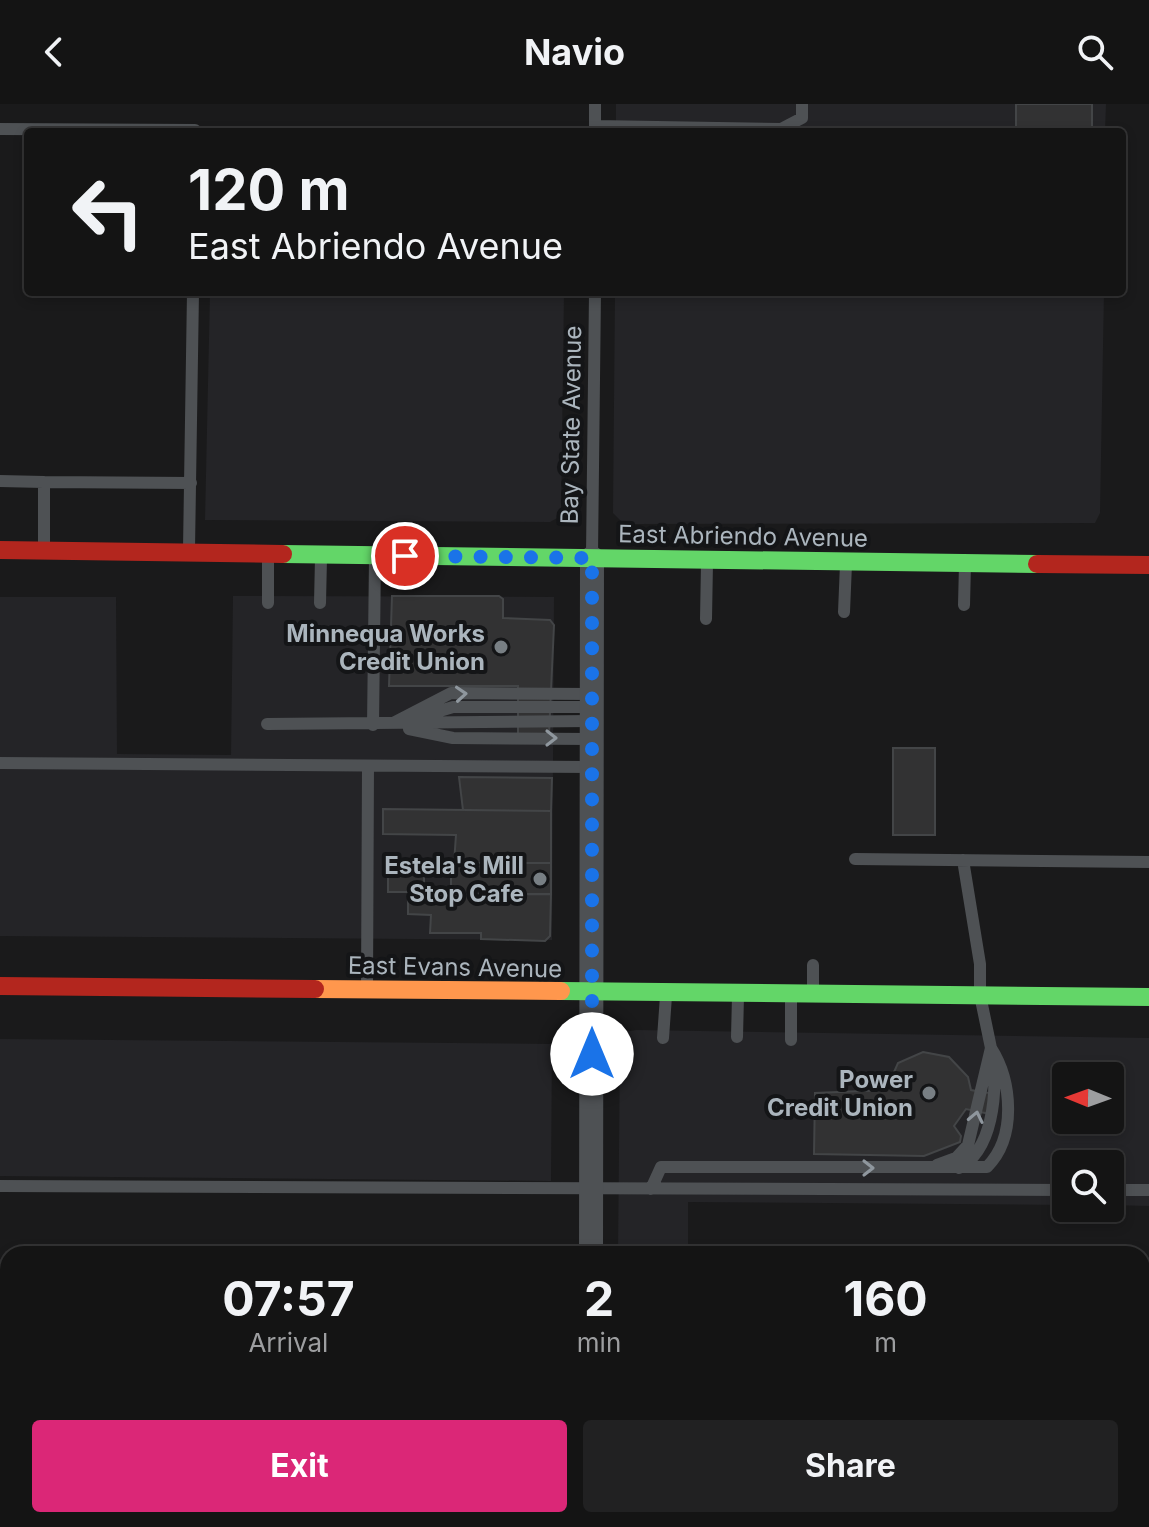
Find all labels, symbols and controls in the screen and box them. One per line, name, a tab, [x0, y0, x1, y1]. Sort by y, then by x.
icon: back	[32, 30, 76, 74]
text: Navio	[524, 30, 625, 74]
icon: search	[1073, 30, 1117, 74]
text: 120 m	[188, 156, 350, 224]
icon: left	[56, 160, 160, 264]
text: East Abriendo Avenue	[188, 224, 563, 268]
street label: Bay State Avenue	[555, 325, 587, 525]
street label: East Abriendo Avenue	[618, 519, 868, 553]
pin	[371, 522, 439, 590]
icon: arrive	[383, 534, 427, 578]
place label: Minnequa Works Credit Union	[286, 619, 485, 676]
marker: Minnequa Works Credit Union	[492, 638, 510, 656]
one-way arrow	[454, 686, 467, 703]
one-way arrow	[545, 729, 558, 747]
place label: Estela's Mill Stop Cafe	[384, 851, 524, 908]
marker: Estela's Mill Stop Cafe	[531, 870, 549, 888]
street label: East Evans Avenue	[348, 951, 562, 983]
position arrow	[550, 1012, 634, 1096]
north arrow	[1052, 1062, 1124, 1134]
map controls	[1052, 1062, 1124, 1222]
place label: Power Credit Union	[767, 1065, 913, 1122]
marker: Power Credit Union	[920, 1084, 938, 1102]
one-way arrow	[967, 1111, 984, 1125]
button: search	[1052, 1150, 1124, 1222]
one-way arrow	[862, 1159, 875, 1177]
text: 07:57	[222, 1269, 355, 1328]
text: 2	[584, 1269, 614, 1328]
text: 160	[844, 1269, 928, 1328]
text: Arrival	[248, 1327, 328, 1358]
text: min	[577, 1327, 621, 1358]
text: m	[874, 1327, 897, 1358]
button: Exit	[32, 1420, 567, 1512]
button: Share	[583, 1420, 1118, 1512]

